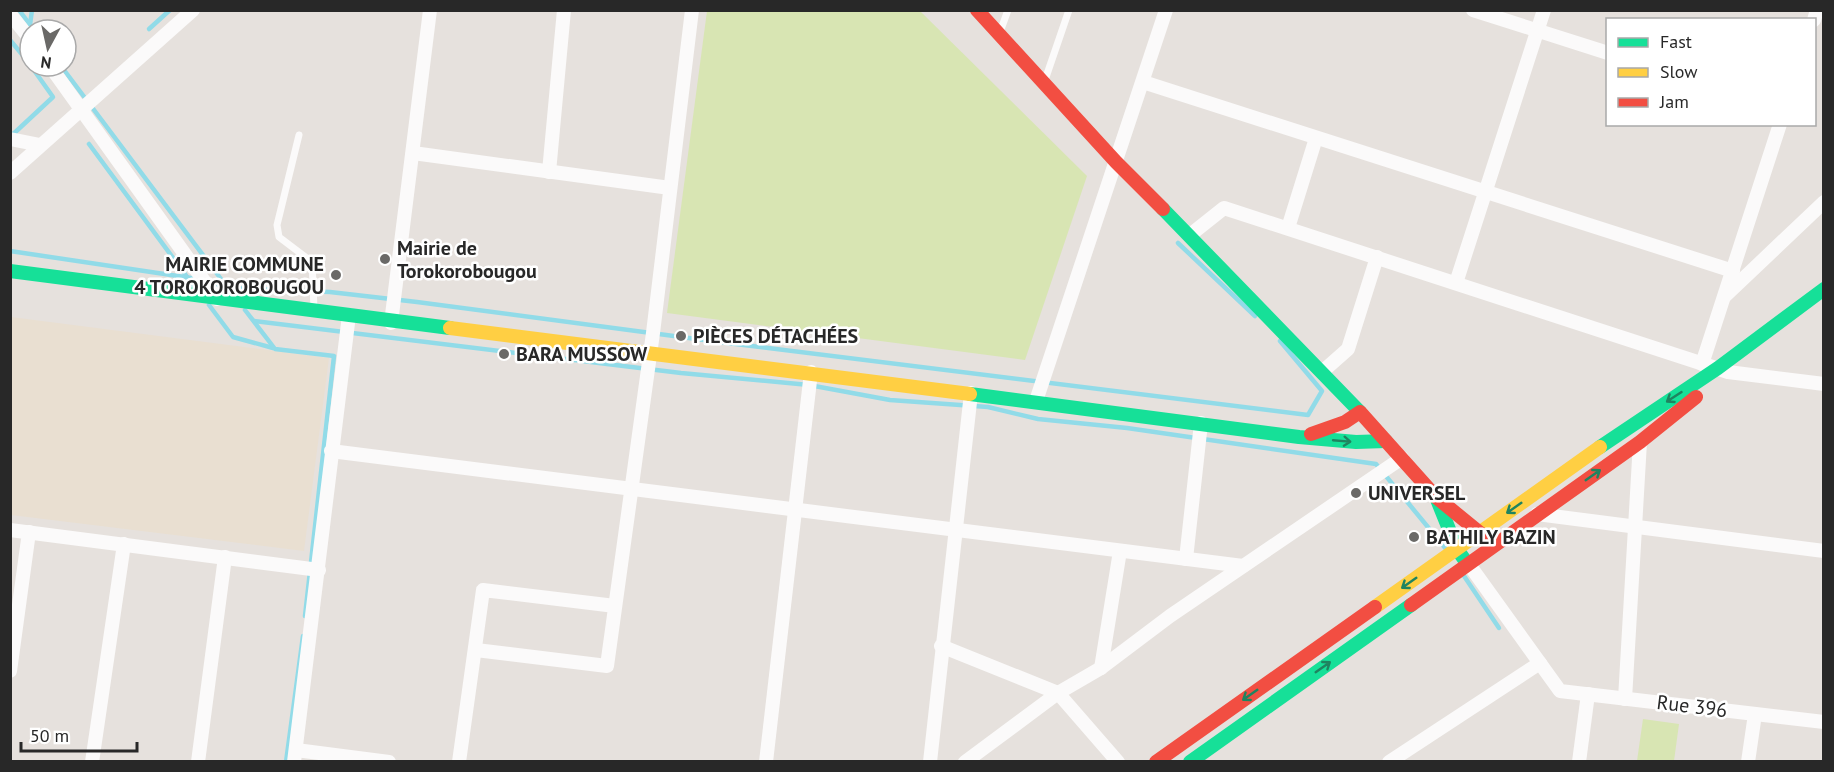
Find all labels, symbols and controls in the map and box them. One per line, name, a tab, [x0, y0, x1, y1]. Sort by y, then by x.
north arrow	[18, 18, 78, 78]
legend	[1606, 18, 1816, 126]
text: Fast	[1660, 30, 1692, 53]
text: N	[39, 52, 53, 73]
text: Slow	[1660, 60, 1698, 83]
text: Jam	[1659, 90, 1689, 113]
place label: Mairie de Torokorobougou	[397, 235, 537, 284]
place label: MAIRIE COMMUNE 4 TOROKOROBOUGOU	[134, 251, 324, 300]
marker: Mairie de Torokorobougou	[378, 252, 392, 266]
marker: MAIRIE COMMUNE 4 TOROKOROBOUGOU	[329, 268, 343, 282]
place label: PIÈCES DÉTACHÉES	[693, 323, 858, 349]
marker: PIÈCES DÉTACHÉES	[674, 329, 688, 343]
place label: BARA MUSSOW	[516, 341, 648, 367]
marker: BARA MUSSOW	[497, 347, 511, 361]
one-way arrow	[1666, 391, 1683, 403]
one-way arrow	[1332, 435, 1352, 446]
one-way arrow	[1584, 469, 1600, 481]
place label: UNIVERSEL	[1368, 480, 1466, 506]
marker: UNIVERSEL	[1349, 486, 1363, 500]
one-way arrow	[1506, 502, 1523, 514]
place label: BATHILY BAZIN	[1426, 524, 1556, 550]
marker: BATHILY BAZIN	[1407, 530, 1421, 544]
one-way arrow	[1402, 577, 1418, 589]
one-way arrow	[1314, 661, 1330, 673]
one-way arrow	[1242, 689, 1259, 701]
street label: Rue 396	[1655, 689, 1729, 723]
scale bar	[21, 715, 136, 753]
text: 50 m	[30, 724, 69, 747]

